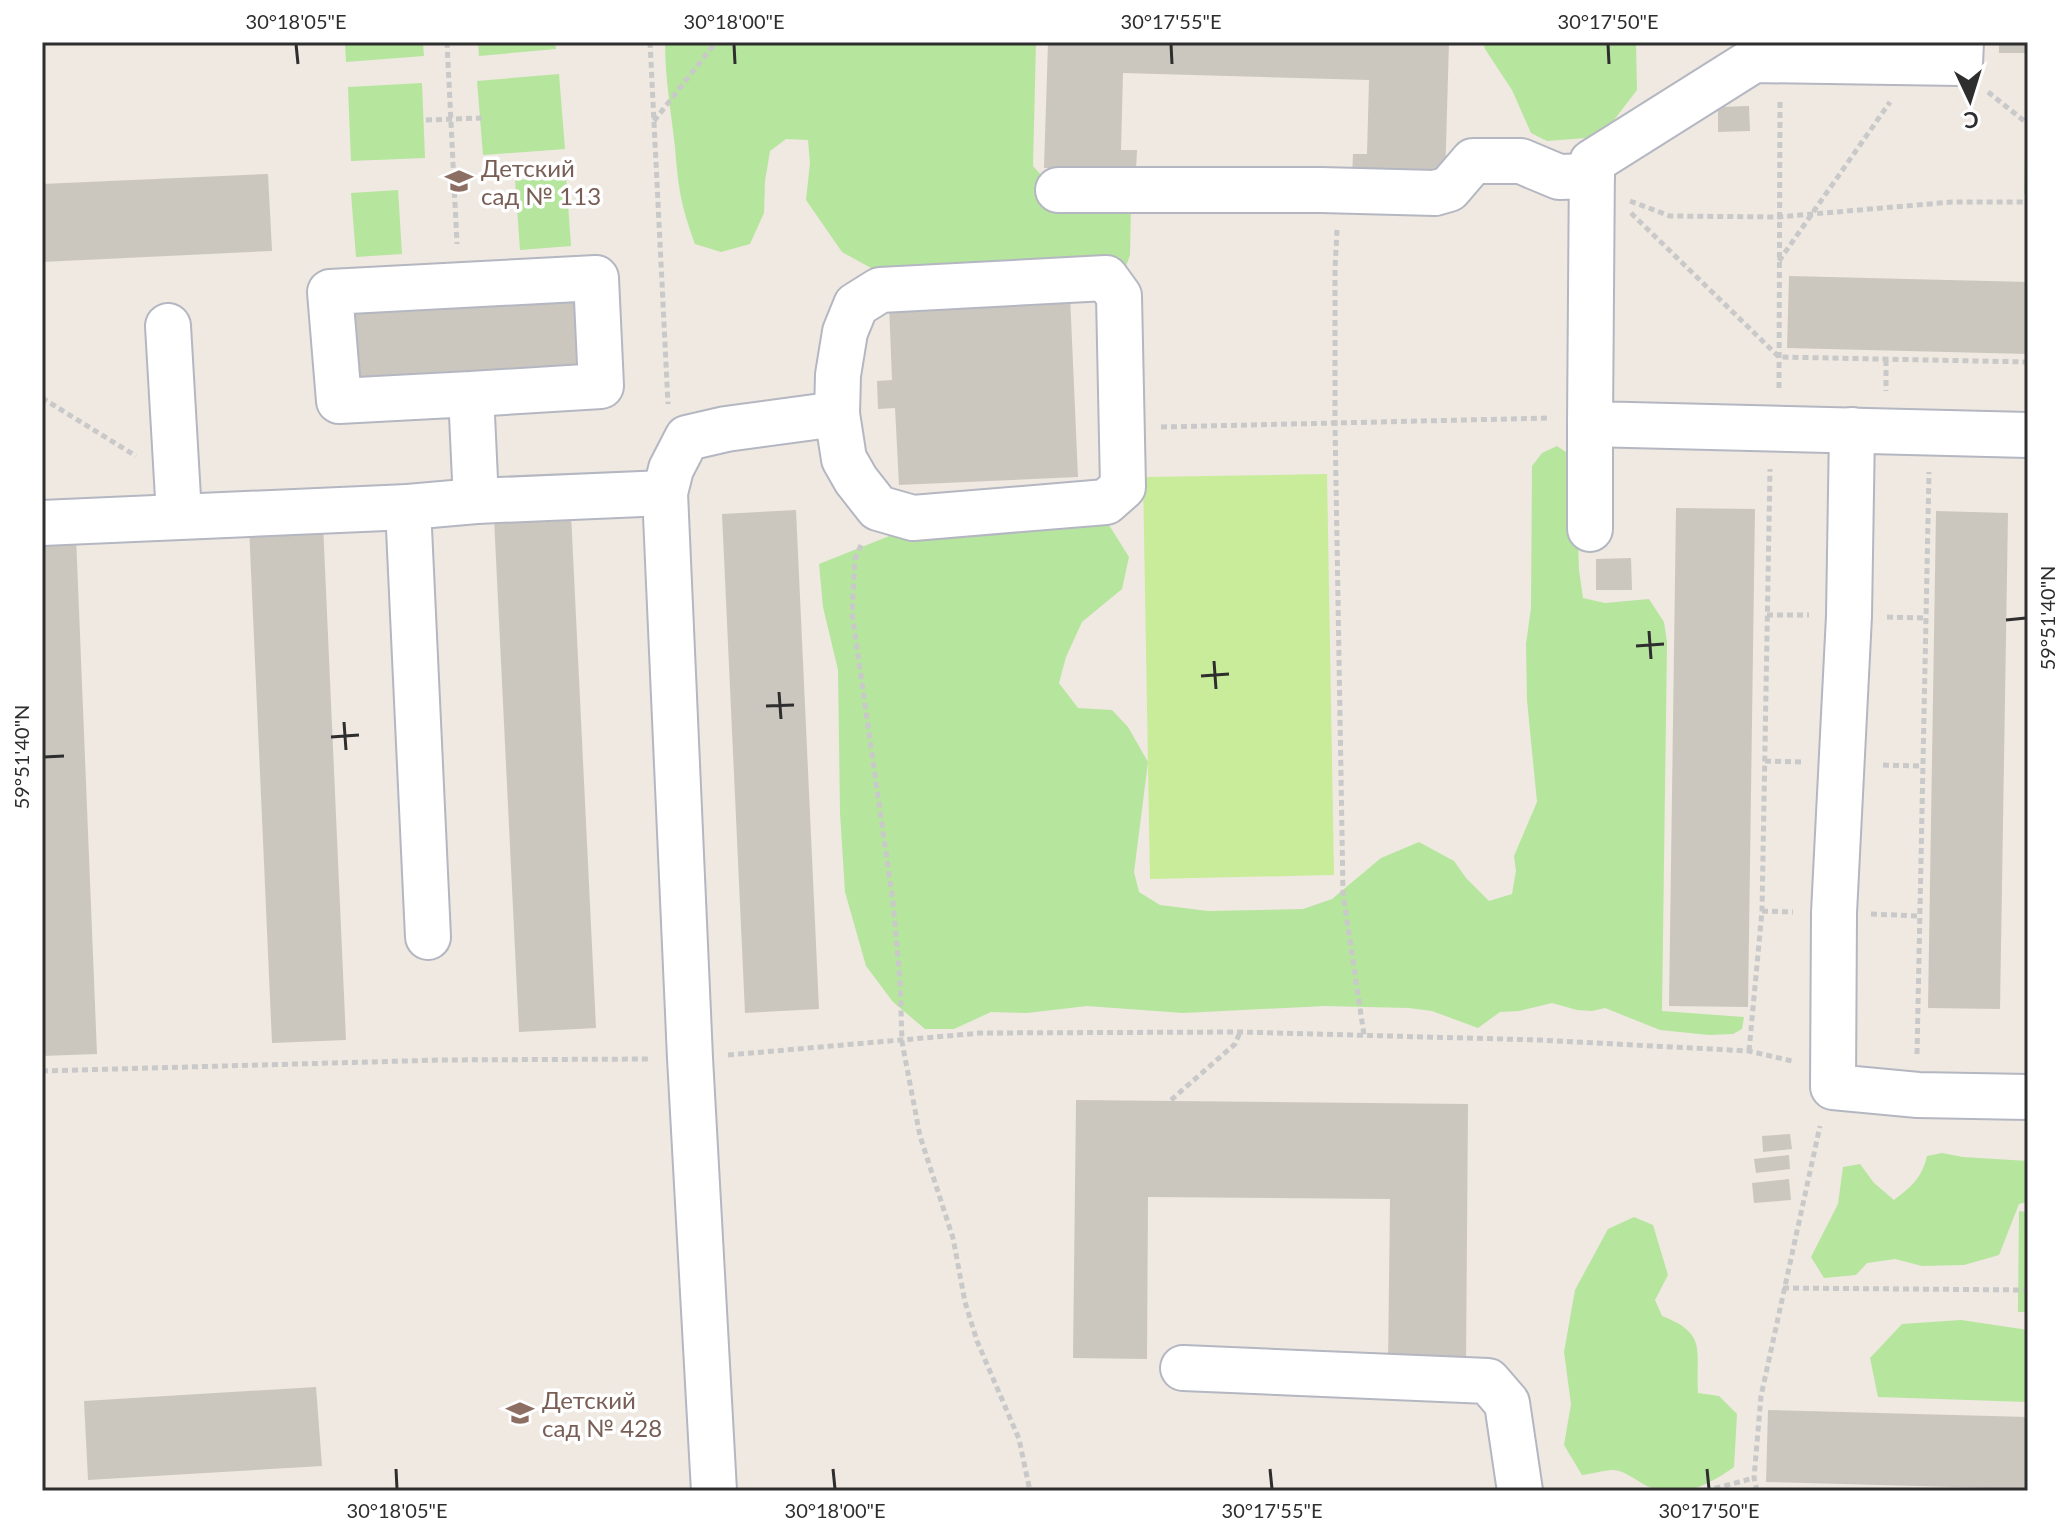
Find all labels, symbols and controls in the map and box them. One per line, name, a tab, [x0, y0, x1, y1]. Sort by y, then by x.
text: 30°18'05"E	[246, 9, 346, 33]
text: 30°18'00"E	[684, 9, 784, 33]
text: 30°17'55"E	[1121, 9, 1221, 33]
text: 30°17'50"E	[1558, 9, 1658, 33]
north arrow	[1930, 60, 2010, 140]
text: С	[1963, 106, 1980, 134]
place label: Детский сад № 113	[481, 153, 601, 210]
school or university icon: Детский сад № 113	[444, 166, 474, 196]
text: 59°51'40"N	[2035, 566, 2059, 670]
text: 59°51'40"N	[9, 705, 33, 809]
place label: Детский сад № 428	[542, 1385, 662, 1442]
school or university icon: Детский сад № 428	[505, 1398, 535, 1428]
text: 30°18'05"E	[347, 1498, 447, 1522]
text: 30°18'00"E	[785, 1498, 885, 1522]
text: 30°17'55"E	[1222, 1498, 1322, 1522]
text: 30°17'50"E	[1659, 1498, 1759, 1522]

